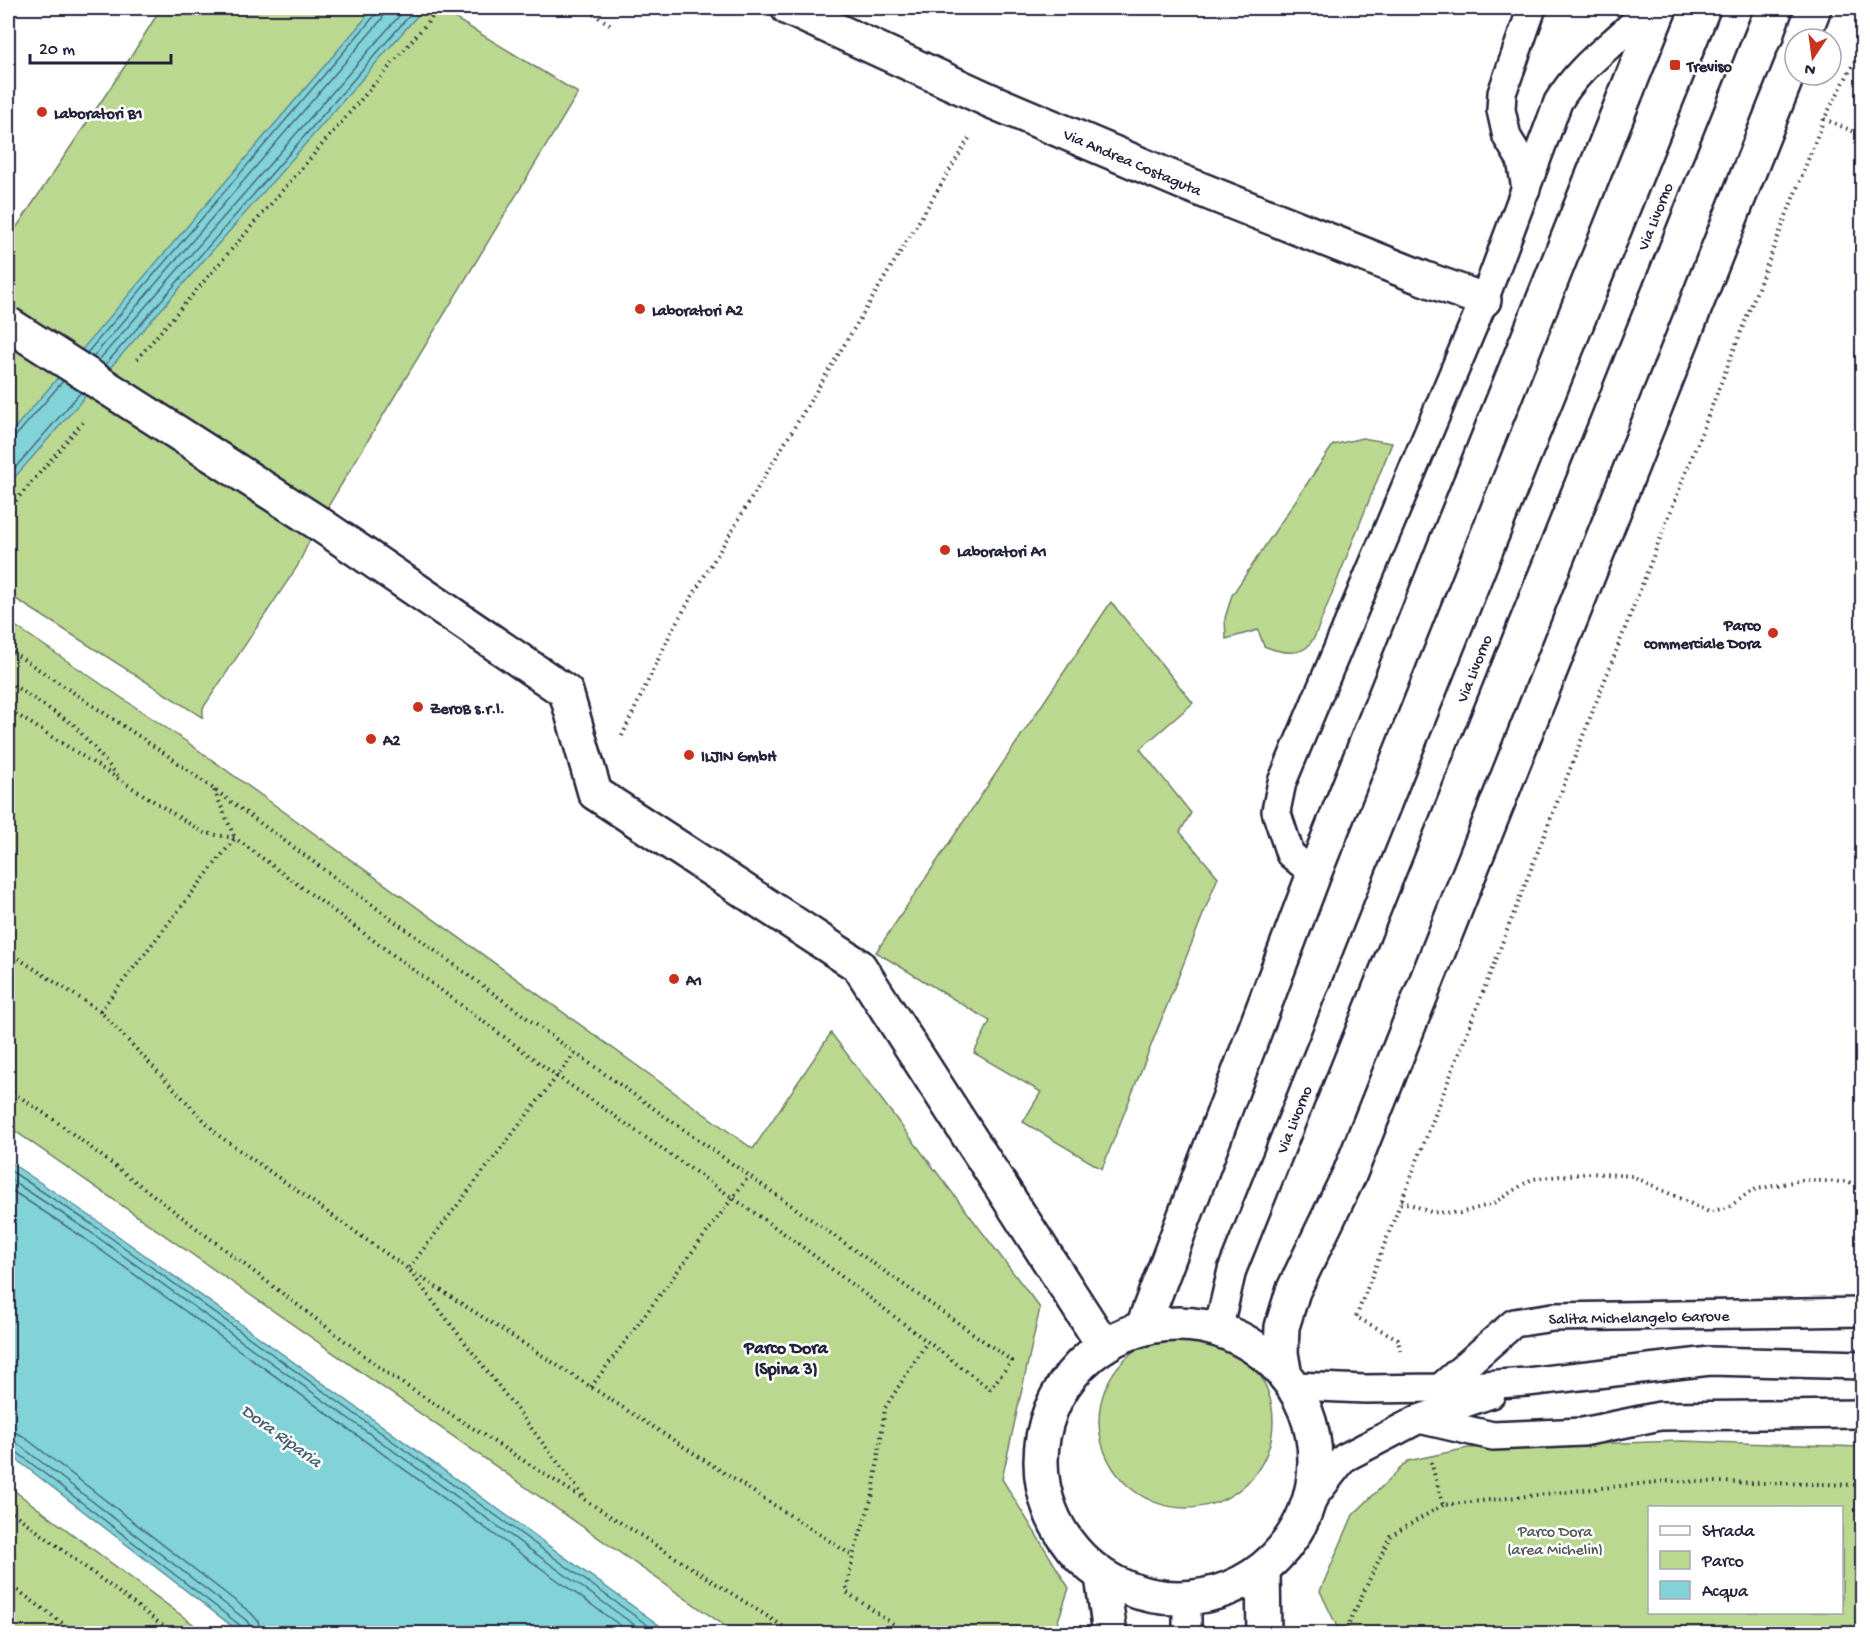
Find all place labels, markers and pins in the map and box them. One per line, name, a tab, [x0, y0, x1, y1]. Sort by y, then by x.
marker: Treviso	[1668, 58, 1682, 72]
place label: Treviso	[1685, 59, 1732, 78]
marker: Laboratori B1	[35, 105, 49, 119]
place label: Laboratori B1	[54, 106, 142, 125]
marker: Laboratori A2	[633, 302, 647, 316]
place label: Laboratori A2	[652, 303, 743, 322]
marker: Laboratori A1	[938, 543, 952, 557]
place label: Laboratori A1	[957, 544, 1047, 563]
place label: Parco commerciale Dora	[1644, 618, 1762, 655]
marker: Parco commerciale Dora	[1766, 626, 1780, 640]
marker: ZeroB s.r.l.	[411, 700, 425, 714]
place label: ZeroB s.r.l.	[430, 701, 505, 720]
marker: A2	[364, 732, 378, 746]
place label: A2	[382, 733, 400, 752]
marker: ILJIN GmbH	[682, 748, 696, 762]
place label: ILJIN GmbH	[701, 749, 777, 768]
marker: A1	[667, 972, 681, 986]
place label: A1	[685, 973, 702, 992]

